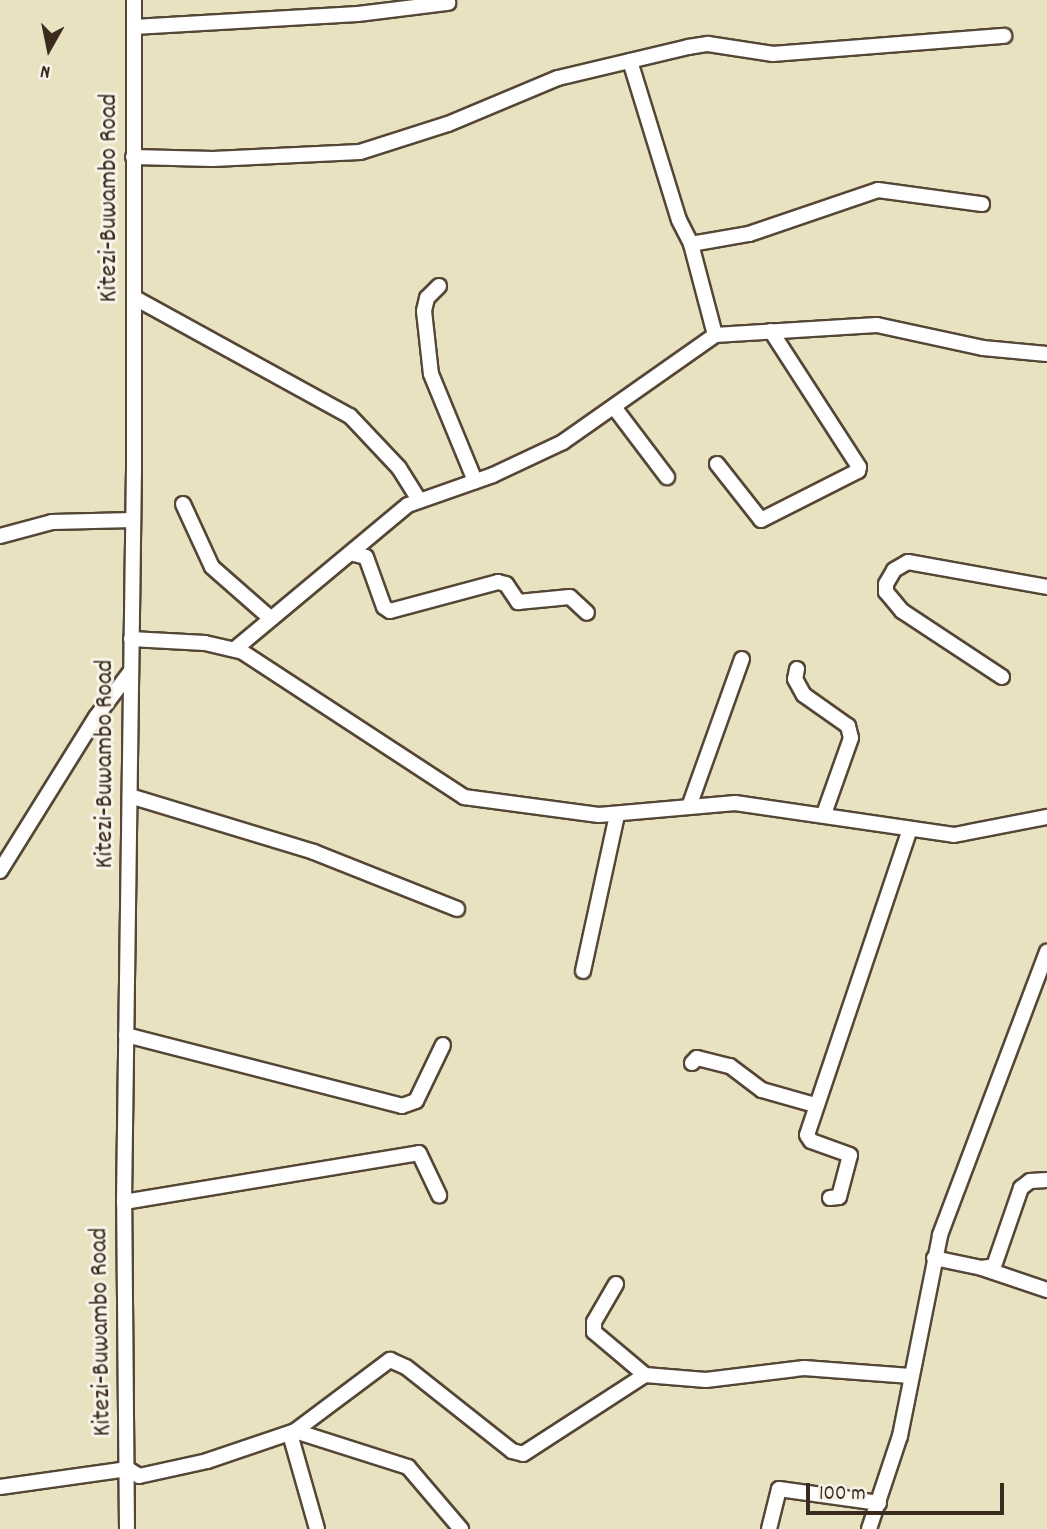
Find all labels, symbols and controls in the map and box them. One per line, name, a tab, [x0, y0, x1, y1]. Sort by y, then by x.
north arrow	[14, 14, 84, 84]
text: N	[39, 56, 52, 84]
street label: Kitezi-Buwambo Road	[94, 93, 126, 303]
street label: Kitezi-Buwambo Road	[90, 659, 122, 869]
street label: Kitezi-Buwambo Road	[85, 1227, 119, 1437]
scale bar	[809, 1470, 1007, 1514]
text: 100 m	[819, 1480, 866, 1510]

